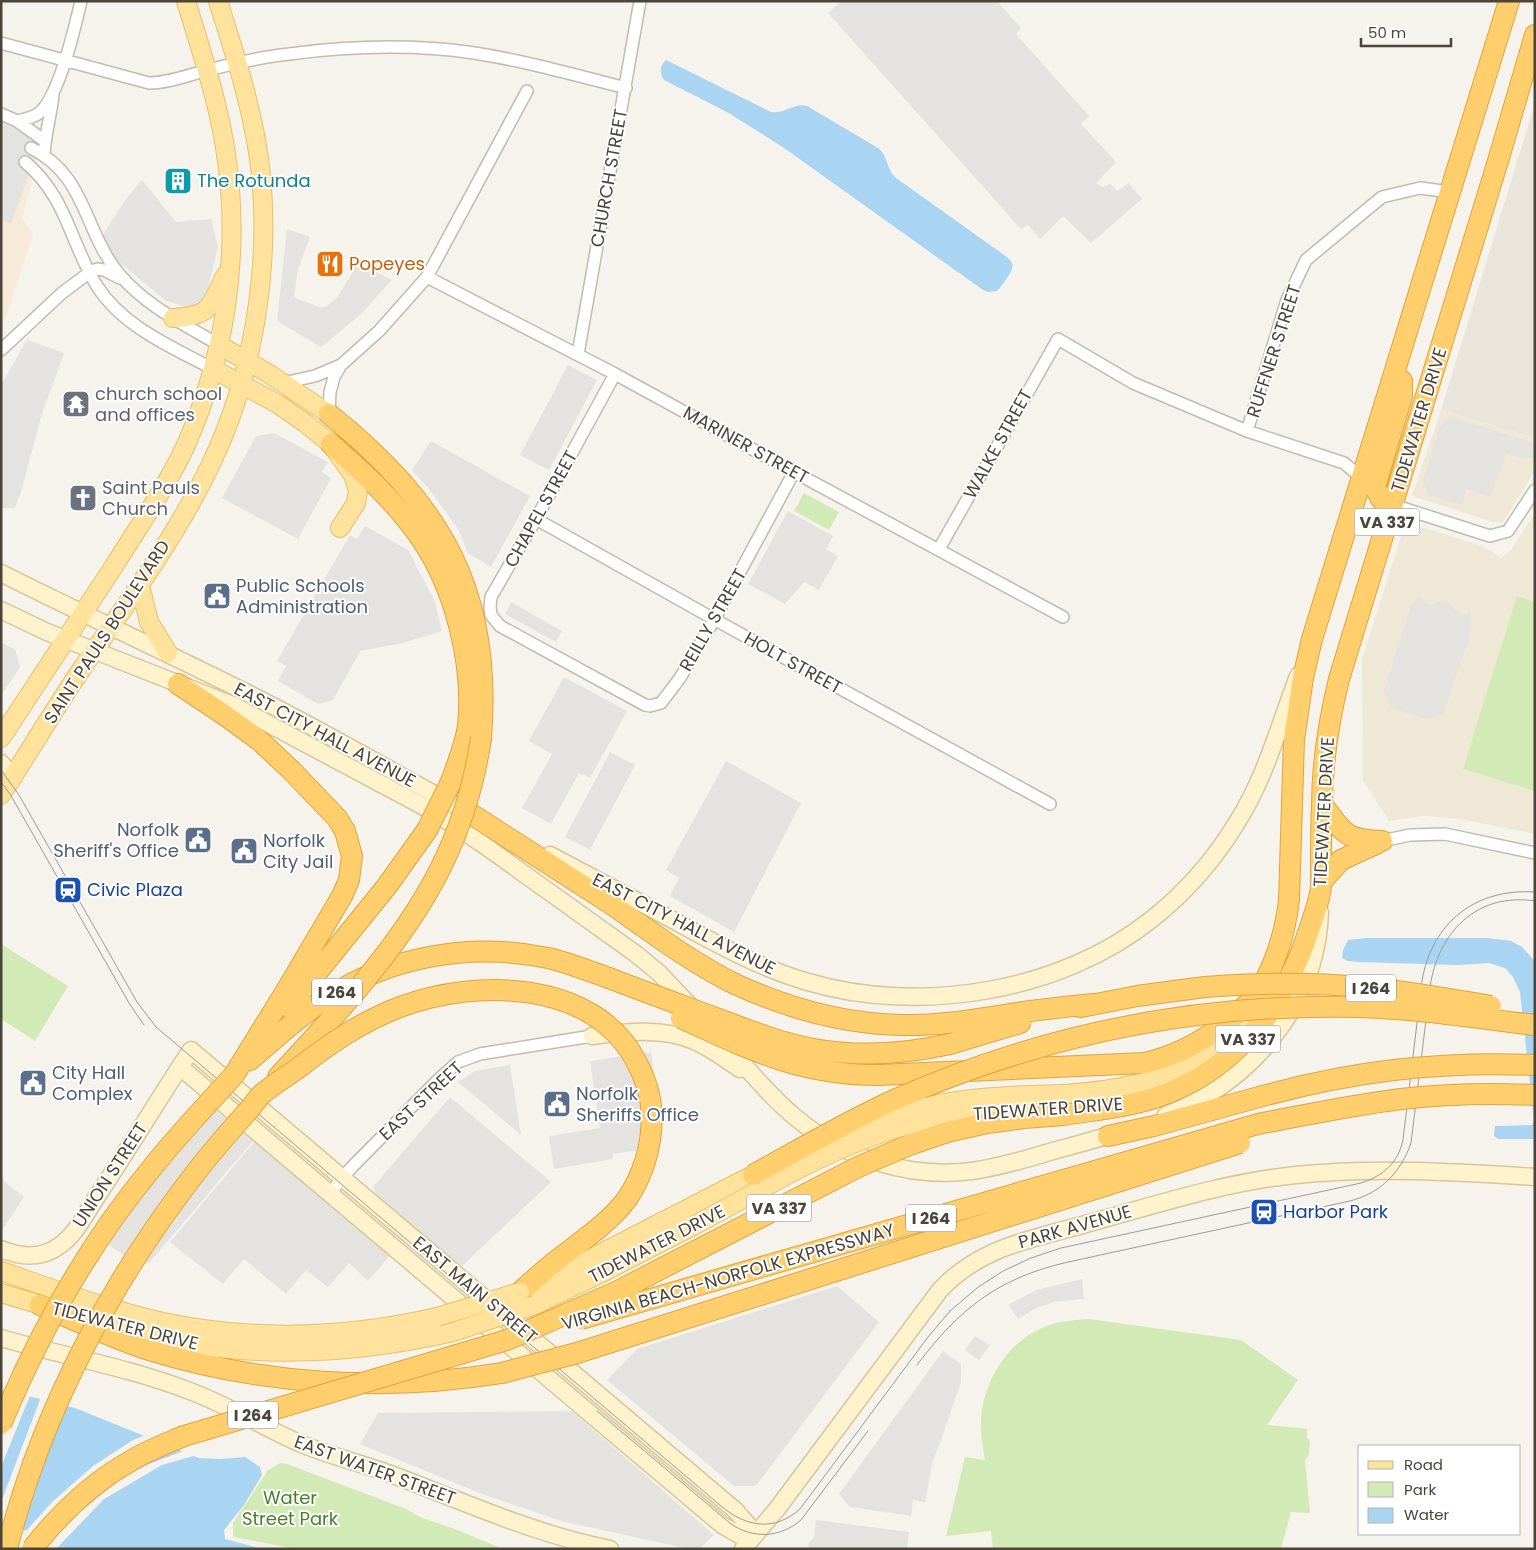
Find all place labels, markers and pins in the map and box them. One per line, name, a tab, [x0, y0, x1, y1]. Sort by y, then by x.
building icon: The Rotunda	[163, 166, 193, 196]
place label: The Rotunda	[197, 168, 311, 193]
restaurant icon: Popeyes	[315, 249, 345, 279]
place label: Popeyes	[349, 251, 425, 276]
place label: church school and offices	[95, 381, 222, 427]
temple icon: church school and offices	[61, 389, 91, 419]
place label: Saint Pauls Church	[102, 475, 200, 521]
church icon: Saint Pauls Church	[68, 483, 98, 513]
place label: Public Schools Administration	[236, 573, 368, 619]
public building icon: Public Schools Administration	[202, 581, 232, 611]
place label: Norfolk Sheriff's Office	[53, 817, 180, 863]
public building icon: Norfolk Sheriff's Office	[183, 825, 213, 855]
place label: Norfolk City Jail	[263, 828, 333, 874]
public building icon: Norfolk City Jail	[229, 836, 259, 866]
station icon: Civic Plaza	[53, 875, 83, 905]
place label: Civic Plaza	[87, 877, 183, 902]
place label: City Hall Complex	[52, 1060, 133, 1106]
public building icon: City Hall Complex	[18, 1068, 48, 1098]
place label: Norfolk Sheriffs Office	[576, 1081, 699, 1127]
public building icon: Norfolk Sheriffs Office	[542, 1089, 572, 1119]
station icon: Harbor Park	[1249, 1197, 1279, 1227]
place label: Harbor Park	[1283, 1199, 1389, 1224]

